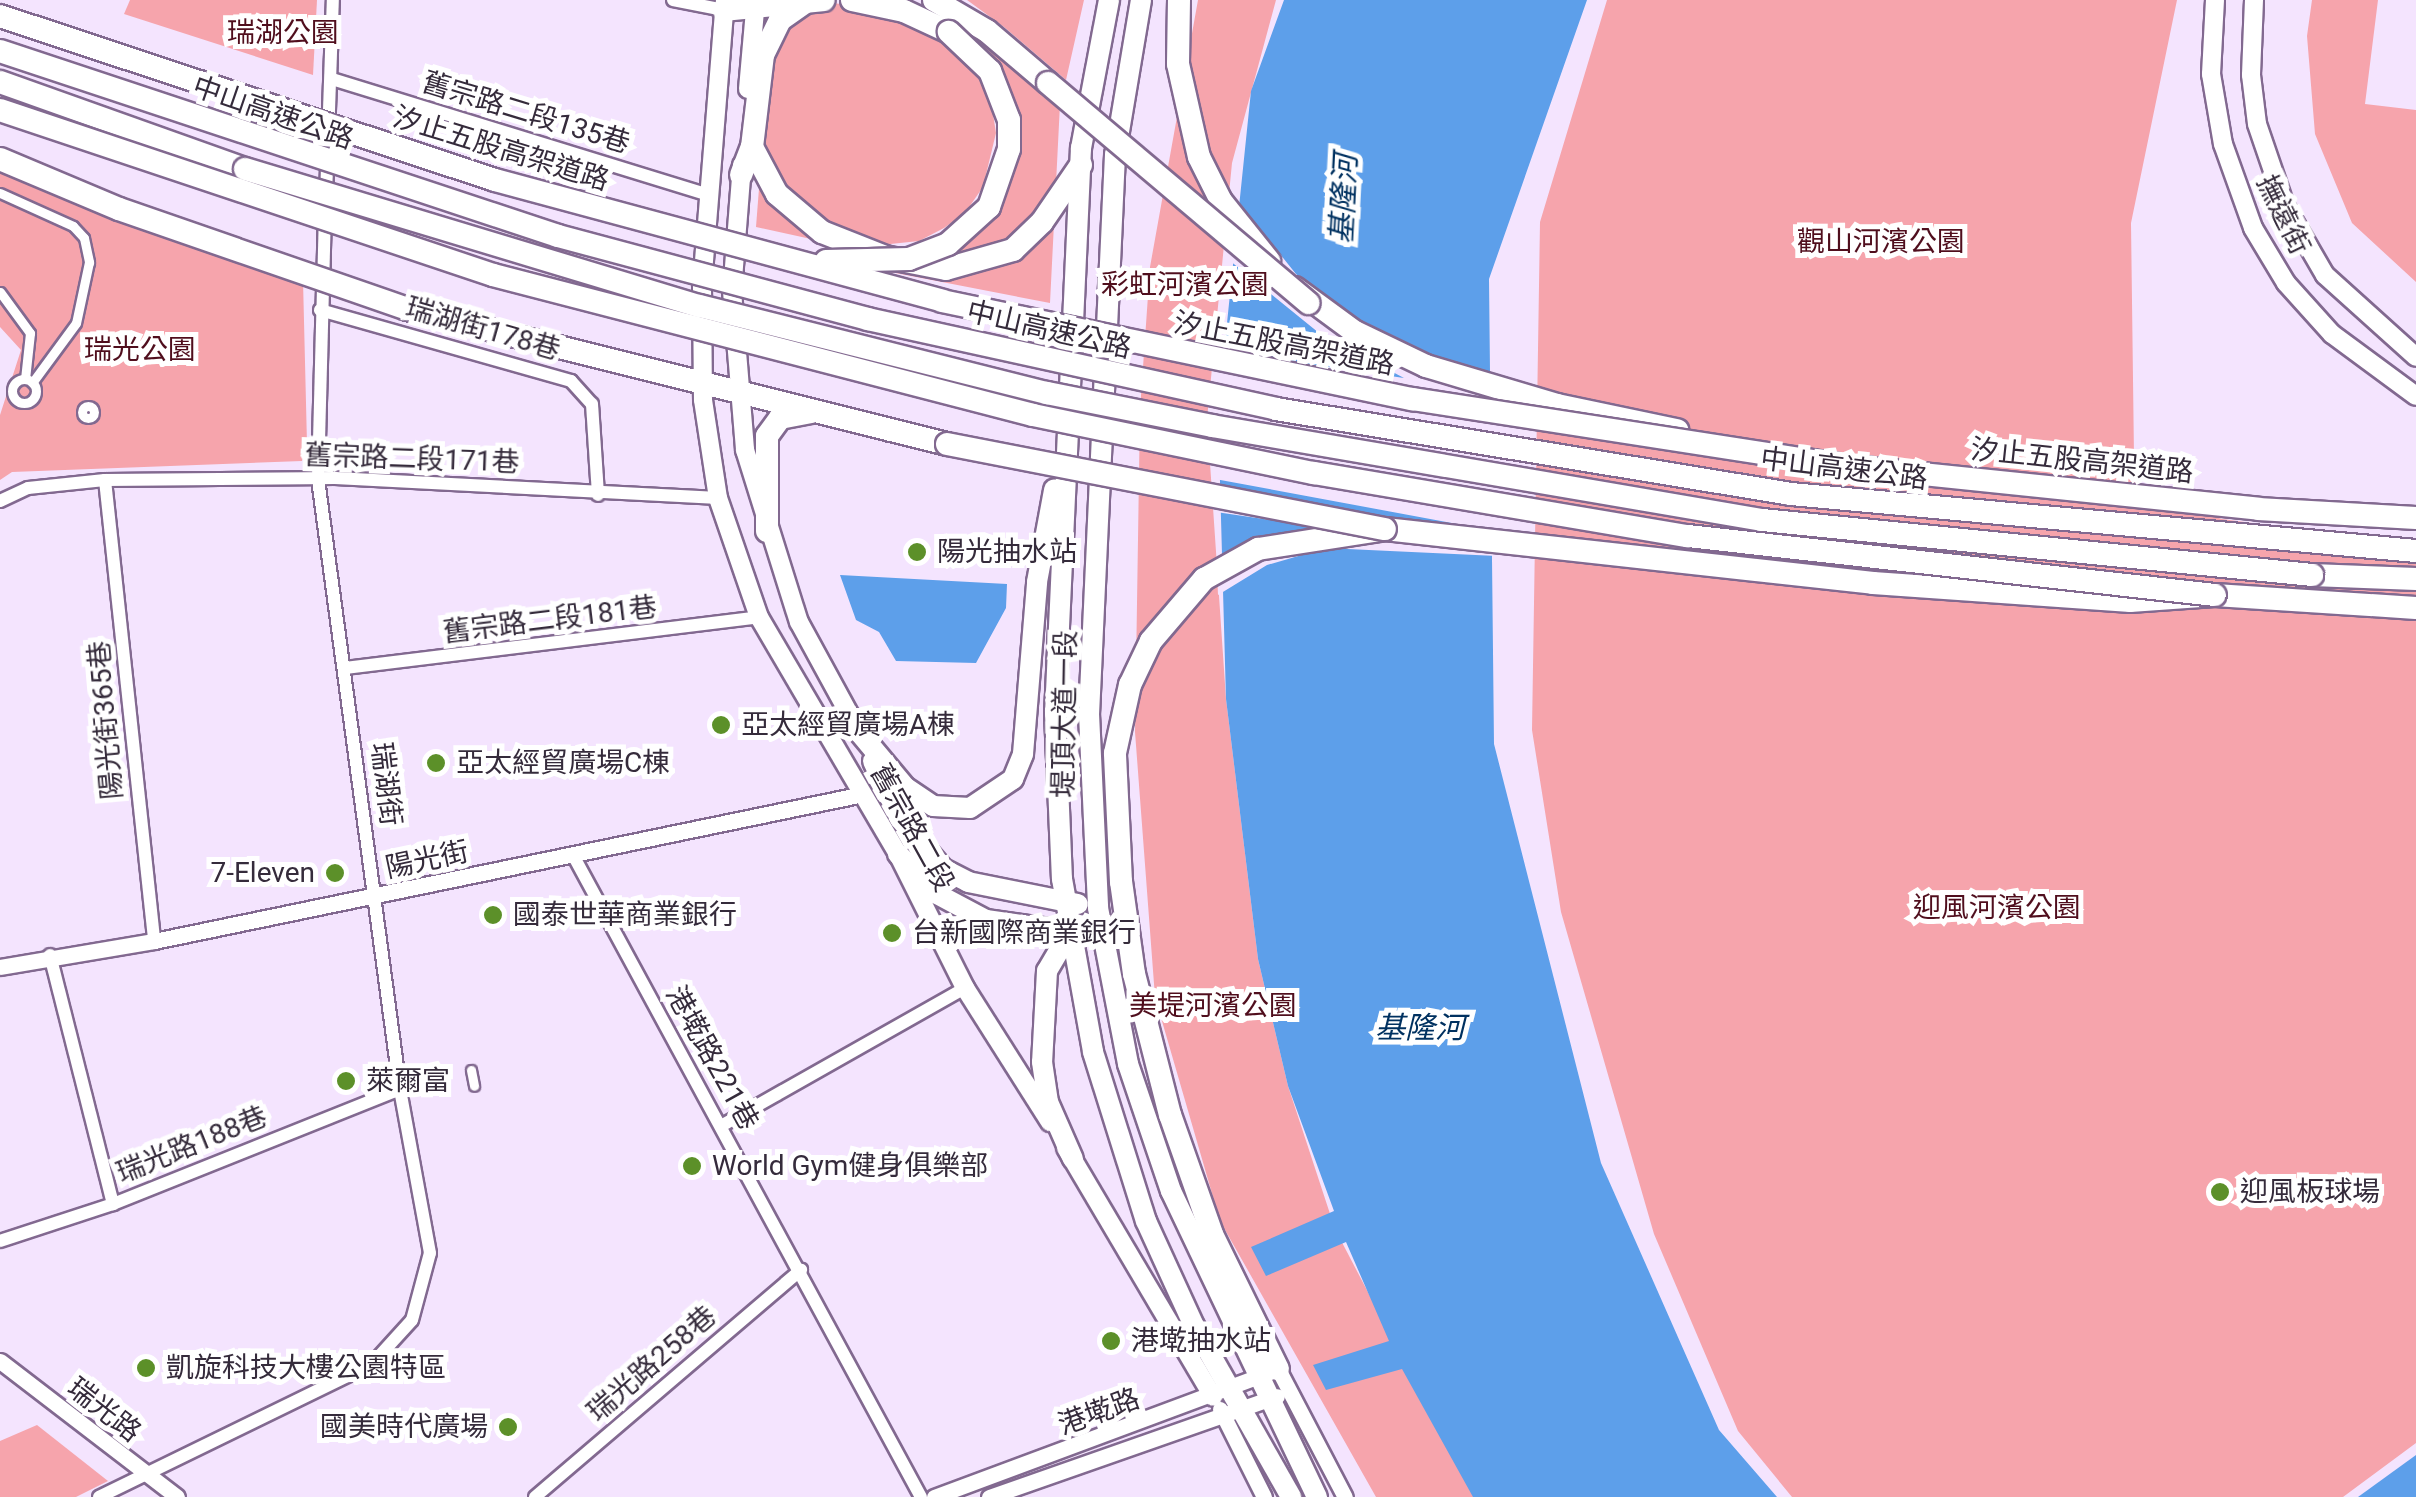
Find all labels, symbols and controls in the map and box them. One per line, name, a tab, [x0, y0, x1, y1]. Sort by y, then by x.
park label: 瑞湖公園	[227, 16, 339, 50]
street label: 舊宗路二段135巷	[418, 65, 634, 161]
street label: 中山高速公路	[188, 70, 358, 156]
street label: 汐止五股高架道路	[389, 100, 613, 198]
water label: 基隆河	[1324, 153, 1364, 245]
street label: 撫遠街	[2249, 170, 2317, 260]
park label: 觀山河濱公園	[1797, 225, 1965, 259]
park label: 彩虹河濱公園	[1101, 268, 1269, 302]
street label: 瑞湖街178巷	[402, 291, 564, 367]
street label: 中山高速公路	[963, 295, 1135, 365]
street label: 汐止五股高架道路	[1171, 306, 1397, 382]
park label: 瑞光公園	[84, 333, 196, 367]
street label: 汐止五股高架道路	[1969, 433, 2195, 489]
street label: 舊宗路二段171巷	[304, 438, 520, 480]
street label: 中山高速公路	[1759, 442, 1929, 496]
place label: 陽光抽水站	[937, 535, 1077, 569]
marker: 陽光抽水站	[906, 541, 928, 563]
street label: 舊宗路二段181巷	[441, 590, 659, 650]
street label: 堤頂大道一段	[1047, 630, 1083, 798]
street label: 陽光街365巷	[82, 639, 130, 801]
place label: 亞太經貿廣場A棟	[741, 708, 955, 742]
marker: 亞太經貿廣場A棟	[710, 714, 732, 736]
street label: 瑞湖街	[364, 740, 408, 828]
place label: 亞太經貿廣場C棟	[456, 746, 670, 780]
marker: 亞太經貿廣場C棟	[425, 752, 447, 774]
street label: 舊宗路二段	[863, 759, 961, 897]
street label: 陽光街	[382, 835, 472, 885]
place label: 7-Eleven	[210, 856, 315, 890]
marker: 7-Eleven	[324, 862, 346, 884]
park label: 迎風河濱公園	[1913, 891, 2081, 925]
place label: 國泰世華商業銀行	[513, 898, 737, 932]
marker: 國泰世華商業銀行	[482, 904, 504, 926]
place label: 台新國際商業銀行	[912, 916, 1136, 950]
marker: 台新國際商業銀行	[881, 922, 903, 944]
street label: 港墘路221巷	[659, 980, 765, 1136]
park label: 美堤河濱公園	[1129, 989, 1297, 1023]
water label: 基隆河	[1375, 1010, 1465, 1046]
place label: 萊爾富	[366, 1064, 450, 1098]
marker: 萊爾富	[335, 1070, 357, 1092]
street label: 瑞光路188巷	[112, 1100, 272, 1190]
place label: World Gym健身俱樂部	[712, 1149, 988, 1183]
marker: World Gym健身俱樂部	[681, 1155, 703, 1177]
place label: 迎風板球場	[2240, 1175, 2380, 1209]
marker: 迎風板球場	[2209, 1181, 2231, 1203]
street label: 瑞光路258巷	[581, 1299, 723, 1429]
place label: 港墘抽水站	[1131, 1324, 1271, 1358]
marker: 港墘抽水站	[1100, 1330, 1122, 1352]
place label: 凱旋科技大樓公園特區	[166, 1351, 446, 1385]
marker: 凱旋科技大樓公園特區	[135, 1357, 157, 1379]
street label: 瑞光路	[61, 1371, 147, 1449]
street label: 港墘路	[1054, 1382, 1144, 1442]
place label: 國美時代廣場	[320, 1410, 488, 1444]
marker: 國美時代廣場	[497, 1416, 519, 1438]

